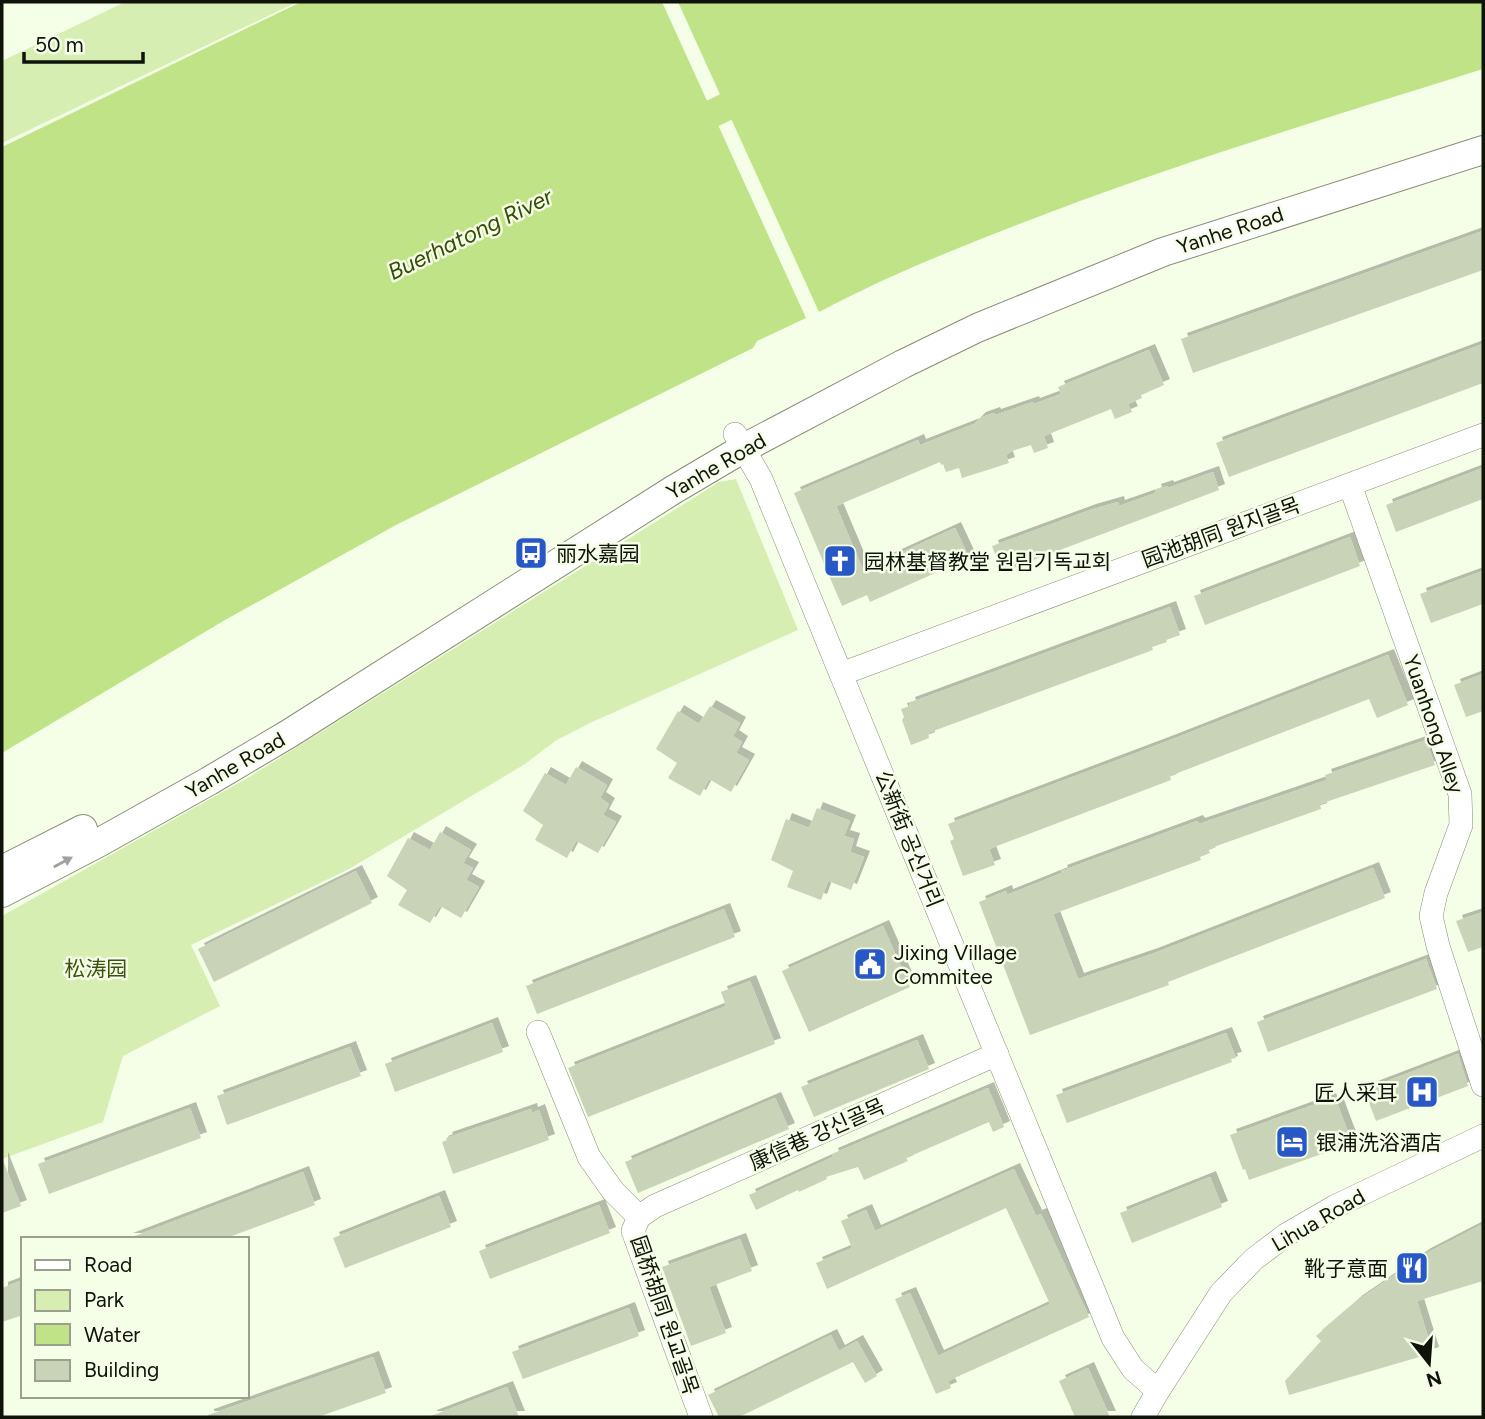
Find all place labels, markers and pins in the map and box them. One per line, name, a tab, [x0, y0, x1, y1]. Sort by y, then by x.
bus stop icon: 丽水嘉园	[512, 534, 550, 572]
place label: 丽水嘉园	[556, 541, 640, 566]
church icon: 园林基督教堂 원림기독교회	[821, 542, 859, 580]
place label: 园林基督教堂 원림기독교회	[864, 549, 1111, 574]
place label: Jixing Village Commitee	[894, 940, 1017, 989]
public building icon: Jixing Village Commitee	[851, 945, 889, 983]
hospital icon: 匠人采耳	[1403, 1073, 1441, 1111]
place label: 匠人采耳	[1314, 1080, 1398, 1105]
hotel icon: 银浦洗浴酒店	[1273, 1123, 1311, 1161]
place label: 银浦洗浴酒店	[1316, 1130, 1442, 1155]
restaurant icon: 靴子意面	[1393, 1249, 1431, 1287]
place label: 靴子意面	[1304, 1256, 1388, 1281]

